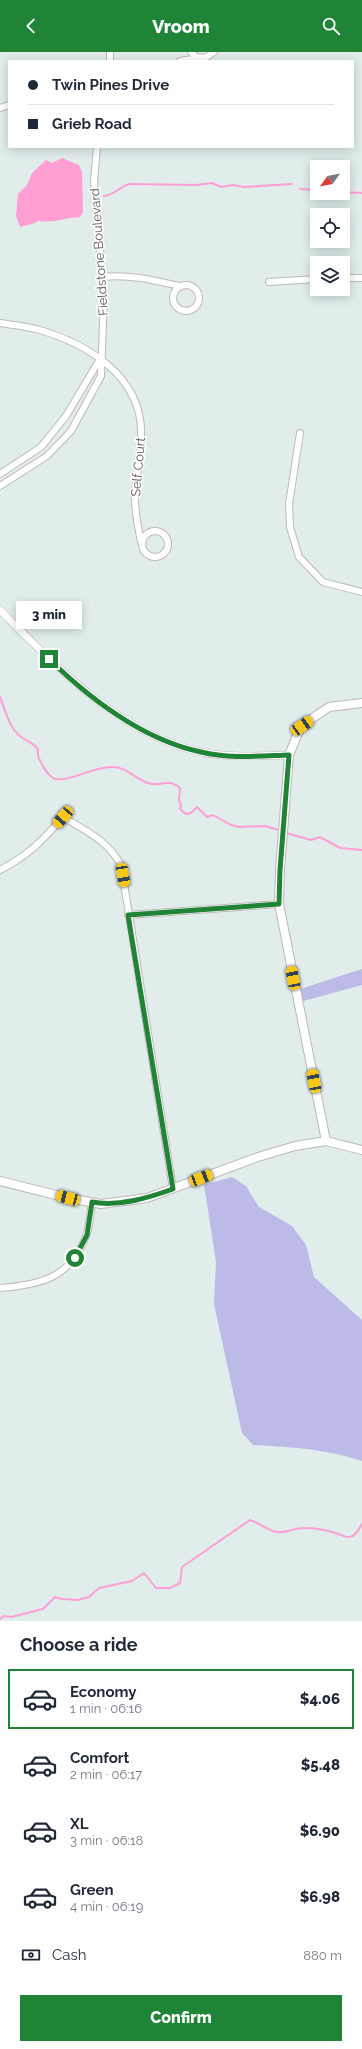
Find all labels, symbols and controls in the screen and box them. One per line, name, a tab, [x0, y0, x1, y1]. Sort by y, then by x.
icon: back	[20, 15, 42, 37]
icon: search	[320, 15, 342, 37]
text: Vroom	[152, 16, 210, 37]
text: Twin Pines Drive	[52, 76, 169, 94]
text: Grieb Road	[52, 115, 132, 133]
north arrow	[310, 160, 350, 200]
map controls	[310, 160, 350, 296]
street label: Fieldstone Boulevard	[87, 188, 111, 316]
button: locate	[310, 208, 350, 248]
button: layers	[310, 256, 350, 296]
street label: Self Court	[128, 436, 148, 497]
callout: 3 min	[16, 601, 82, 629]
text: 3 min	[32, 607, 66, 622]
route end	[40, 650, 58, 668]
car	[289, 714, 315, 738]
car	[51, 804, 75, 830]
car	[115, 862, 131, 888]
car	[285, 965, 301, 991]
car	[306, 1068, 322, 1094]
car	[188, 1168, 214, 1188]
car	[55, 1189, 81, 1207]
route start	[66, 1249, 84, 1267]
text: Choose a ride	[20, 1634, 138, 1655]
icon: car	[22, 1681, 58, 1717]
text: Economy	[70, 1683, 137, 1701]
text: $4.06	[300, 1690, 340, 1708]
text: 1 min · 06:16	[70, 1701, 142, 1716]
icon: car	[22, 1747, 58, 1783]
text: Comfort	[70, 1749, 129, 1767]
text: $5.48	[301, 1756, 340, 1774]
text: 2 min · 06:17	[70, 1767, 142, 1782]
icon: car	[22, 1813, 58, 1849]
text: XL	[70, 1815, 88, 1833]
text: $6.90	[300, 1822, 340, 1840]
text: 3 min · 06:18	[70, 1833, 143, 1848]
icon: car	[22, 1879, 58, 1915]
text: Green	[70, 1881, 114, 1899]
text: $6.98	[300, 1888, 340, 1906]
text: 4 min · 06:19	[70, 1899, 143, 1914]
icon: cash	[20, 1944, 42, 1966]
text: Cash	[52, 1946, 86, 1964]
text: 880 m	[303, 1948, 342, 1963]
button: Confirm	[20, 1995, 342, 2041]

